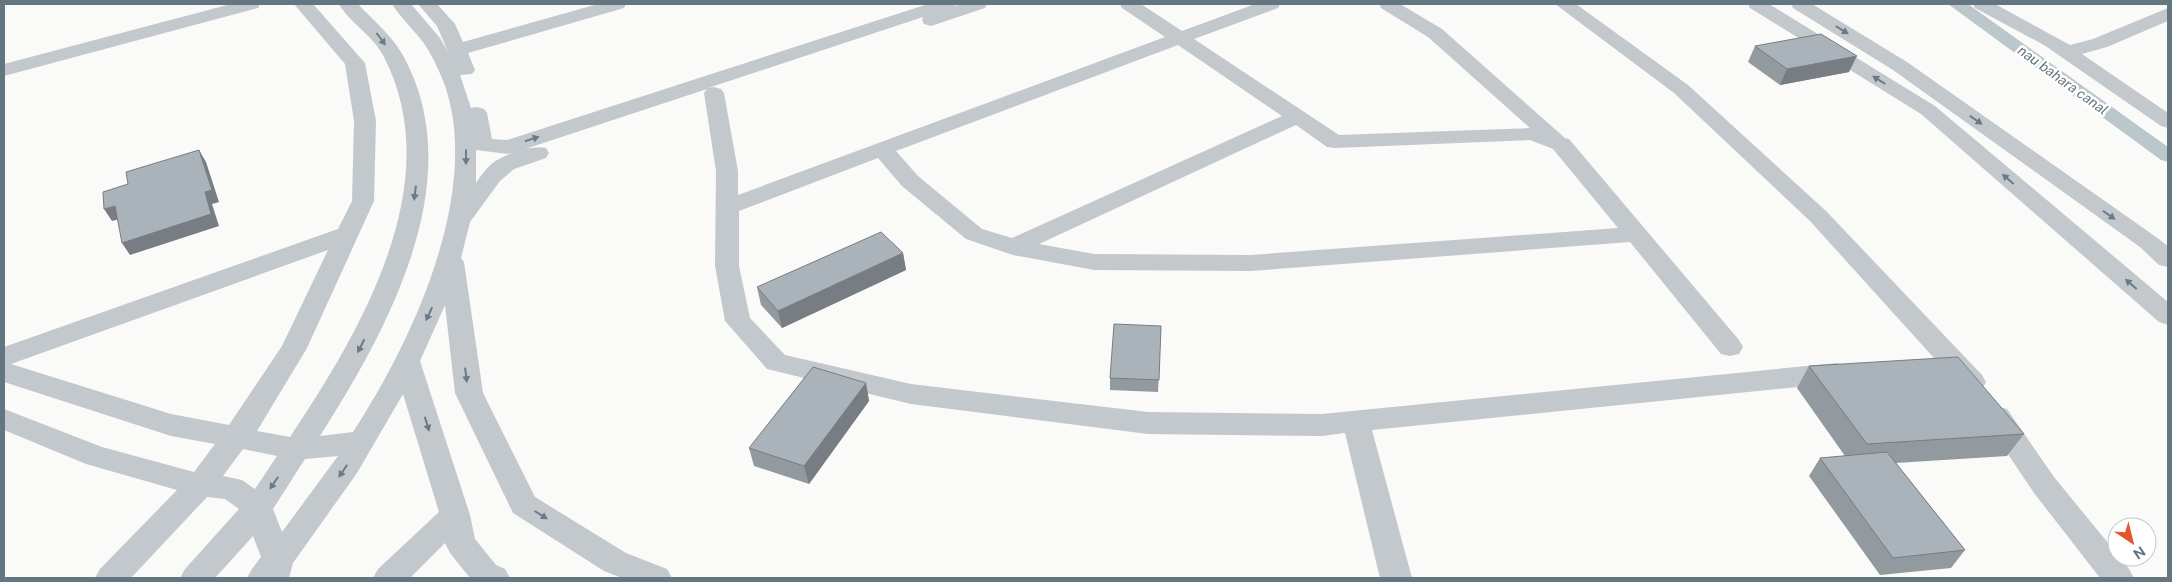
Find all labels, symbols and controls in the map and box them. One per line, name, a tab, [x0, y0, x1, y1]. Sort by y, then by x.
one-way arrow	[1835, 25, 1848, 34]
one-way arrow	[376, 32, 387, 45]
water label: nau bahara canal	[2015, 42, 2111, 118]
one-way arrow	[1873, 75, 1886, 84]
one-way arrow	[1969, 115, 1983, 125]
one-way arrow	[525, 135, 540, 143]
one-way arrow	[462, 149, 470, 165]
one-way arrow	[2002, 173, 2015, 184]
one-way arrow	[411, 186, 419, 202]
one-way arrow	[2102, 209, 2115, 220]
one-way arrow	[2125, 279, 2138, 290]
one-way arrow	[425, 306, 434, 321]
one-way arrow	[357, 339, 365, 353]
one-way arrow	[462, 368, 470, 384]
one-way arrow	[423, 417, 431, 432]
one-way arrow	[338, 464, 348, 478]
one-way arrow	[269, 476, 279, 490]
one-way arrow	[534, 511, 547, 520]
north arrow	[2107, 517, 2157, 567]
text: N	[2130, 543, 2149, 562]

